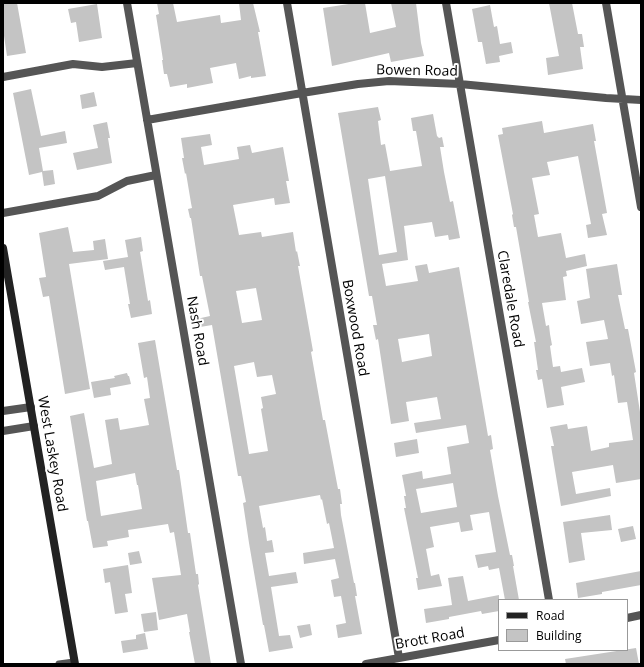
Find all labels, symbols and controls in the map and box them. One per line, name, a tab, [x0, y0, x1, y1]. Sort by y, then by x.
street label: Bowen Road	[376, 62, 458, 80]
street label: Claredale Road	[493, 249, 527, 349]
street label: Boxwood Road	[338, 278, 372, 378]
street label: Nash Road	[183, 295, 211, 367]
street label: West Laskey Road	[34, 395, 70, 513]
legend	[498, 599, 628, 651]
text: Road	[536, 607, 565, 624]
street label: Brott Road	[394, 625, 466, 653]
text: Building	[536, 627, 581, 644]

